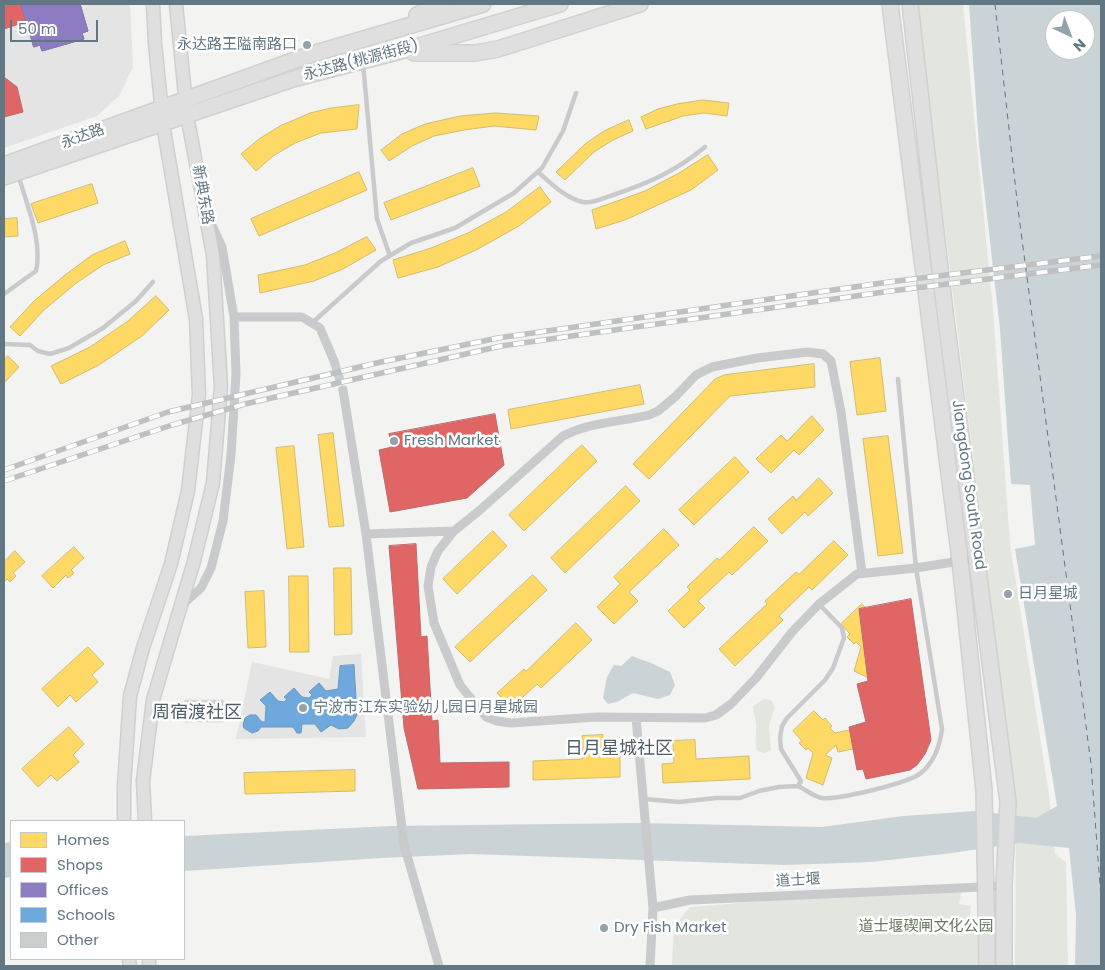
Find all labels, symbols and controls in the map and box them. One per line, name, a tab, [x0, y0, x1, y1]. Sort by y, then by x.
scale bar	[12, 10, 100, 42]
north arrow	[1045, 10, 1095, 60]
text: 50 m	[18, 18, 56, 39]
text: N	[1069, 34, 1090, 56]
place label: 永达路王隘南路口	[177, 36, 297, 54]
street label: 永达路(桃源街段)	[301, 37, 421, 85]
marker: 永达路王隘南路口	[301, 39, 313, 51]
street label: 永达路	[59, 121, 107, 153]
street label: 新典东路	[188, 164, 216, 226]
street label: Jiangdong South Road	[947, 399, 989, 571]
place label: Fresh Market	[404, 432, 499, 450]
marker: Fresh Market	[388, 435, 400, 447]
place label: 日月星城	[1018, 585, 1078, 603]
marker: 日月星城	[1002, 588, 1014, 600]
place label: 宁波市江东实验幼儿园日月星城园	[313, 699, 538, 717]
district label: 周宿渡社区	[152, 702, 242, 724]
marker: 宁波市江东实验幼儿园日月星城园	[297, 702, 309, 714]
district label: 日月星城社区	[565, 738, 673, 760]
legend	[10, 820, 185, 960]
text: Homes	[57, 829, 110, 850]
text: Shops	[57, 854, 103, 875]
street label: 道士堰	[775, 871, 821, 891]
text: Offices	[57, 879, 109, 900]
text: Schools	[57, 904, 115, 925]
park label: 道士堰碶闸文化公园	[859, 918, 993, 936]
place label: Dry Fish Market	[614, 919, 726, 937]
marker: Dry Fish Market	[598, 922, 610, 934]
text: Other	[57, 929, 99, 950]

